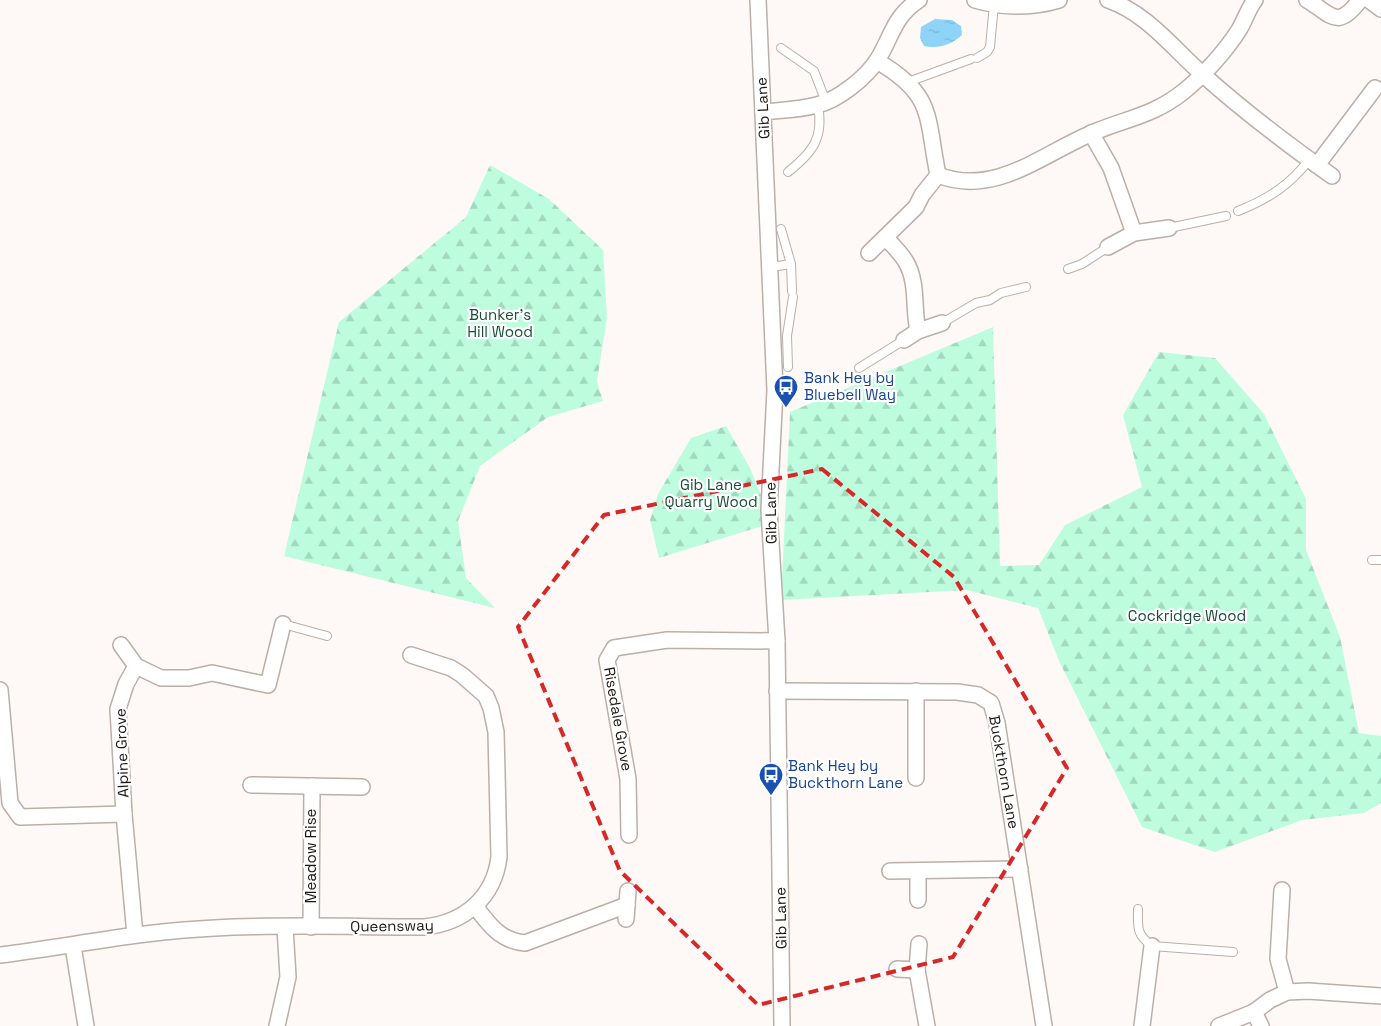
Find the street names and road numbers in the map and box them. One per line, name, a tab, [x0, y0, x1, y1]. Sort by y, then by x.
street label: Gib Lane	[751, 76, 774, 139]
street label: Gib Lane	[760, 482, 781, 544]
street label: Risedale Grove	[600, 665, 637, 773]
street label: Alpine Grove	[110, 708, 133, 798]
street label: Buckthorn Lane	[985, 714, 1024, 830]
street label: Meadow Rise	[301, 808, 320, 903]
street label: Gib Lane	[770, 887, 791, 949]
street label: Queensway	[350, 915, 434, 936]

